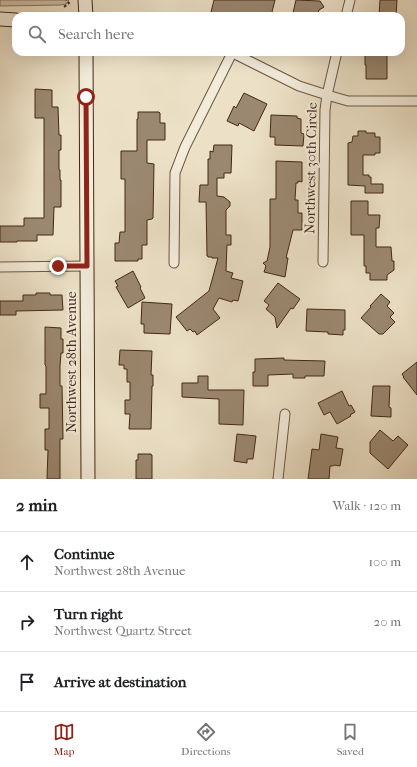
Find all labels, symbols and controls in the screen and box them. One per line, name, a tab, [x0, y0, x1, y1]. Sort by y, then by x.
search box	[12, 12, 405, 56]
icon: search	[26, 23, 48, 45]
text: Search here	[58, 25, 134, 43]
route start	[77, 88, 95, 106]
street label: Northwest 30th Circle	[301, 102, 321, 234]
route end	[49, 257, 67, 275]
street label: Northwest 28th Avenue	[63, 291, 80, 433]
text: 2 min	[16, 495, 57, 515]
text: Walk · 120 m	[333, 498, 401, 513]
text: Continue	[54, 545, 114, 563]
icon: ahead	[16, 551, 38, 573]
text: 100 m	[368, 554, 401, 569]
text: Northwest 28th Avenue	[54, 563, 185, 578]
text: Turn right	[54, 605, 123, 623]
icon: right	[16, 611, 38, 633]
text: 20 m	[374, 614, 401, 629]
text: Northwest Quartz Street	[54, 623, 192, 638]
icon: arrive	[16, 671, 38, 693]
text: Arrive at destination	[54, 673, 186, 691]
tab: Map	[53, 721, 75, 758]
tab: Directions	[181, 721, 231, 758]
tab: Saved	[337, 721, 364, 758]

